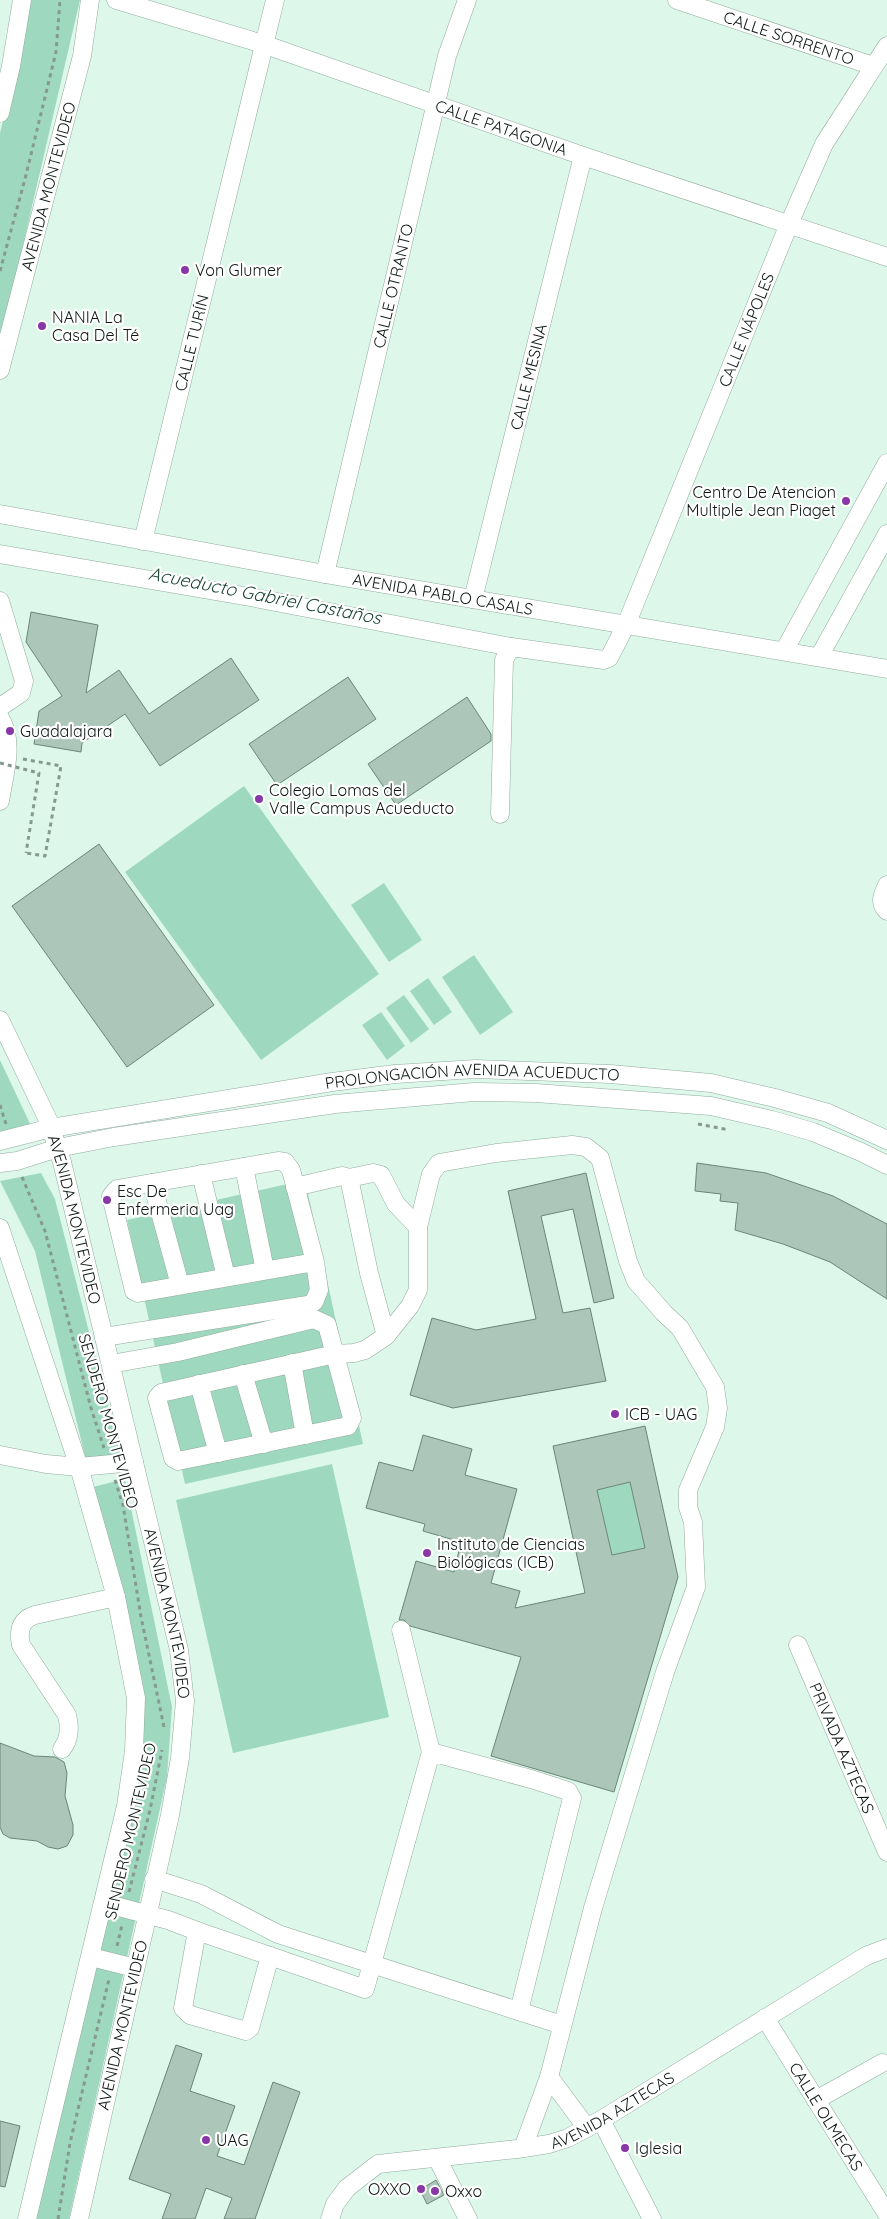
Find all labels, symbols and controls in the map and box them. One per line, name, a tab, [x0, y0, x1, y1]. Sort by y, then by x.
street label: CALLE SORRENTO	[721, 6, 857, 69]
street label: CALLE PATAGONIA	[433, 95, 570, 160]
street label: AVENIDA MONTEVIDEO	[16, 99, 80, 273]
street label: CALLE OTRANTO	[369, 222, 417, 350]
place label: Von Glumer	[195, 260, 282, 280]
marker: Von Glumer	[179, 264, 191, 276]
street label: CALLE NÁPOLES	[714, 270, 778, 390]
street label: CALLE TURÍN	[170, 292, 213, 393]
place label: NANIA La Casa Del Té	[52, 307, 139, 345]
marker: NANIA La Casa Del Té	[36, 320, 48, 332]
street label: CALLE MESINA	[505, 322, 551, 432]
place label: Centro De Atencion Multiple Jean Piaget	[686, 482, 836, 520]
marker: Centro De Atencion Multiple Jean Piaget	[840, 495, 852, 507]
water label: Acueducto Gabriel Castaños	[147, 562, 385, 630]
street label: AVENIDA PABLO CASALS	[351, 569, 535, 619]
place label: Guadalajara	[20, 721, 112, 741]
marker: Guadalajara	[4, 725, 16, 737]
place label: Colegio Lomas del Valle Campus Acueducto	[269, 780, 454, 818]
marker: Colegio Lomas del Valle Campus Acueducto	[253, 793, 265, 805]
street label: PROLONGACIÓN AVENIDA ACUEDUCTO	[323, 1059, 621, 1093]
street label: AVENIDA MONTEVIDEO	[44, 1132, 106, 1306]
place label: Esc De Enfermeria Uag	[117, 1181, 234, 1219]
marker: Esc De Enfermeria Uag	[101, 1194, 113, 1206]
street label: SENDERO MONTEVIDEO	[74, 1331, 144, 1511]
place label: ICB - UAG	[625, 1404, 697, 1424]
marker: ICB - UAG	[609, 1408, 621, 1420]
street label: AVENIDA MONTEVIDEO	[140, 1526, 195, 1700]
place label: Instituto de Ciencias Biológicas (ICB)	[437, 1534, 585, 1572]
marker: Instituto de Ciencias Biológicas (ICB)	[421, 1547, 433, 1559]
street label: PRIVADA AZTECAS	[805, 1680, 879, 1816]
street label: SENDERO MONTEVIDEO	[100, 1741, 160, 1921]
street label: AVENIDA MONTEVIDEO	[93, 1938, 151, 2112]
street label: CALLE OLMECAS	[785, 2058, 868, 2175]
street label: AVENIDA AZTECAS	[548, 2067, 678, 2153]
place label: UAG	[216, 2130, 249, 2150]
marker: UAG	[200, 2134, 212, 2146]
place label: Iglesia	[635, 2138, 682, 2158]
marker: Iglesia	[619, 2142, 631, 2154]
place label: OXXO	[368, 2179, 411, 2199]
place label: Oxxo	[445, 2181, 482, 2201]
marker: OXXO	[415, 2183, 427, 2195]
marker: Oxxo	[429, 2185, 441, 2197]

